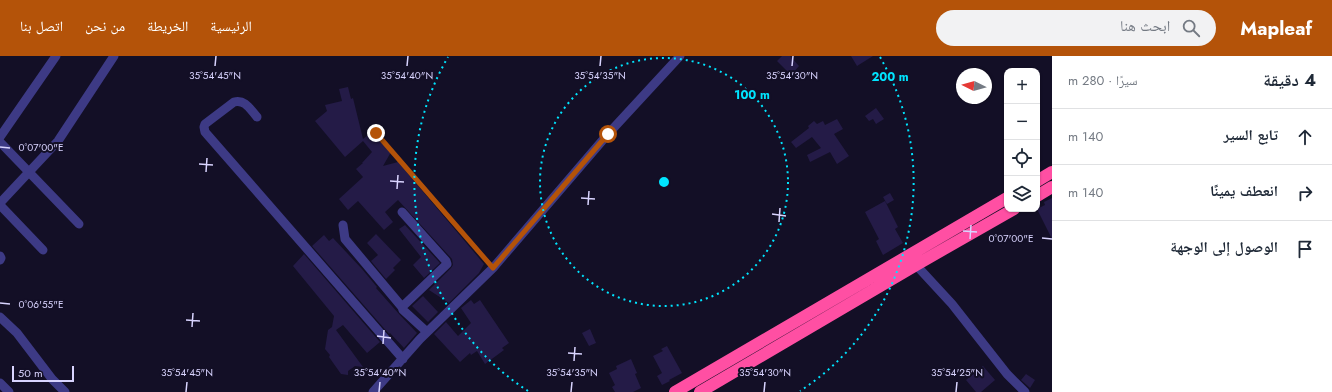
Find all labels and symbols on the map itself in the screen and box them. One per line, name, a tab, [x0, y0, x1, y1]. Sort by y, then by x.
text: 35°54'45"N	[189, 68, 241, 83]
text: 35°54'40"N	[381, 68, 433, 83]
text: 35°54'35"N	[574, 68, 626, 83]
text: 35°54'30"N	[766, 68, 818, 83]
text: 200 m	[871, 68, 909, 86]
north arrow	[956, 68, 992, 104]
text: 100 m	[734, 86, 770, 104]
route end	[367, 124, 385, 142]
route start	[599, 125, 617, 143]
text: 0°07'00"E	[18, 140, 64, 155]
centre of rings	[657, 175, 671, 189]
text: 0°07'00"E	[988, 231, 1034, 246]
text: 0°06'55"E	[19, 297, 63, 312]
scale bar	[12, 364, 74, 383]
text: 35°54'45"N	[161, 365, 213, 380]
text: 35°54'40"N	[354, 365, 406, 380]
text: 35°54'35"N	[546, 365, 598, 380]
text: 35°54'30"N	[739, 365, 791, 380]
text: 35°54'25"N	[931, 365, 983, 380]

